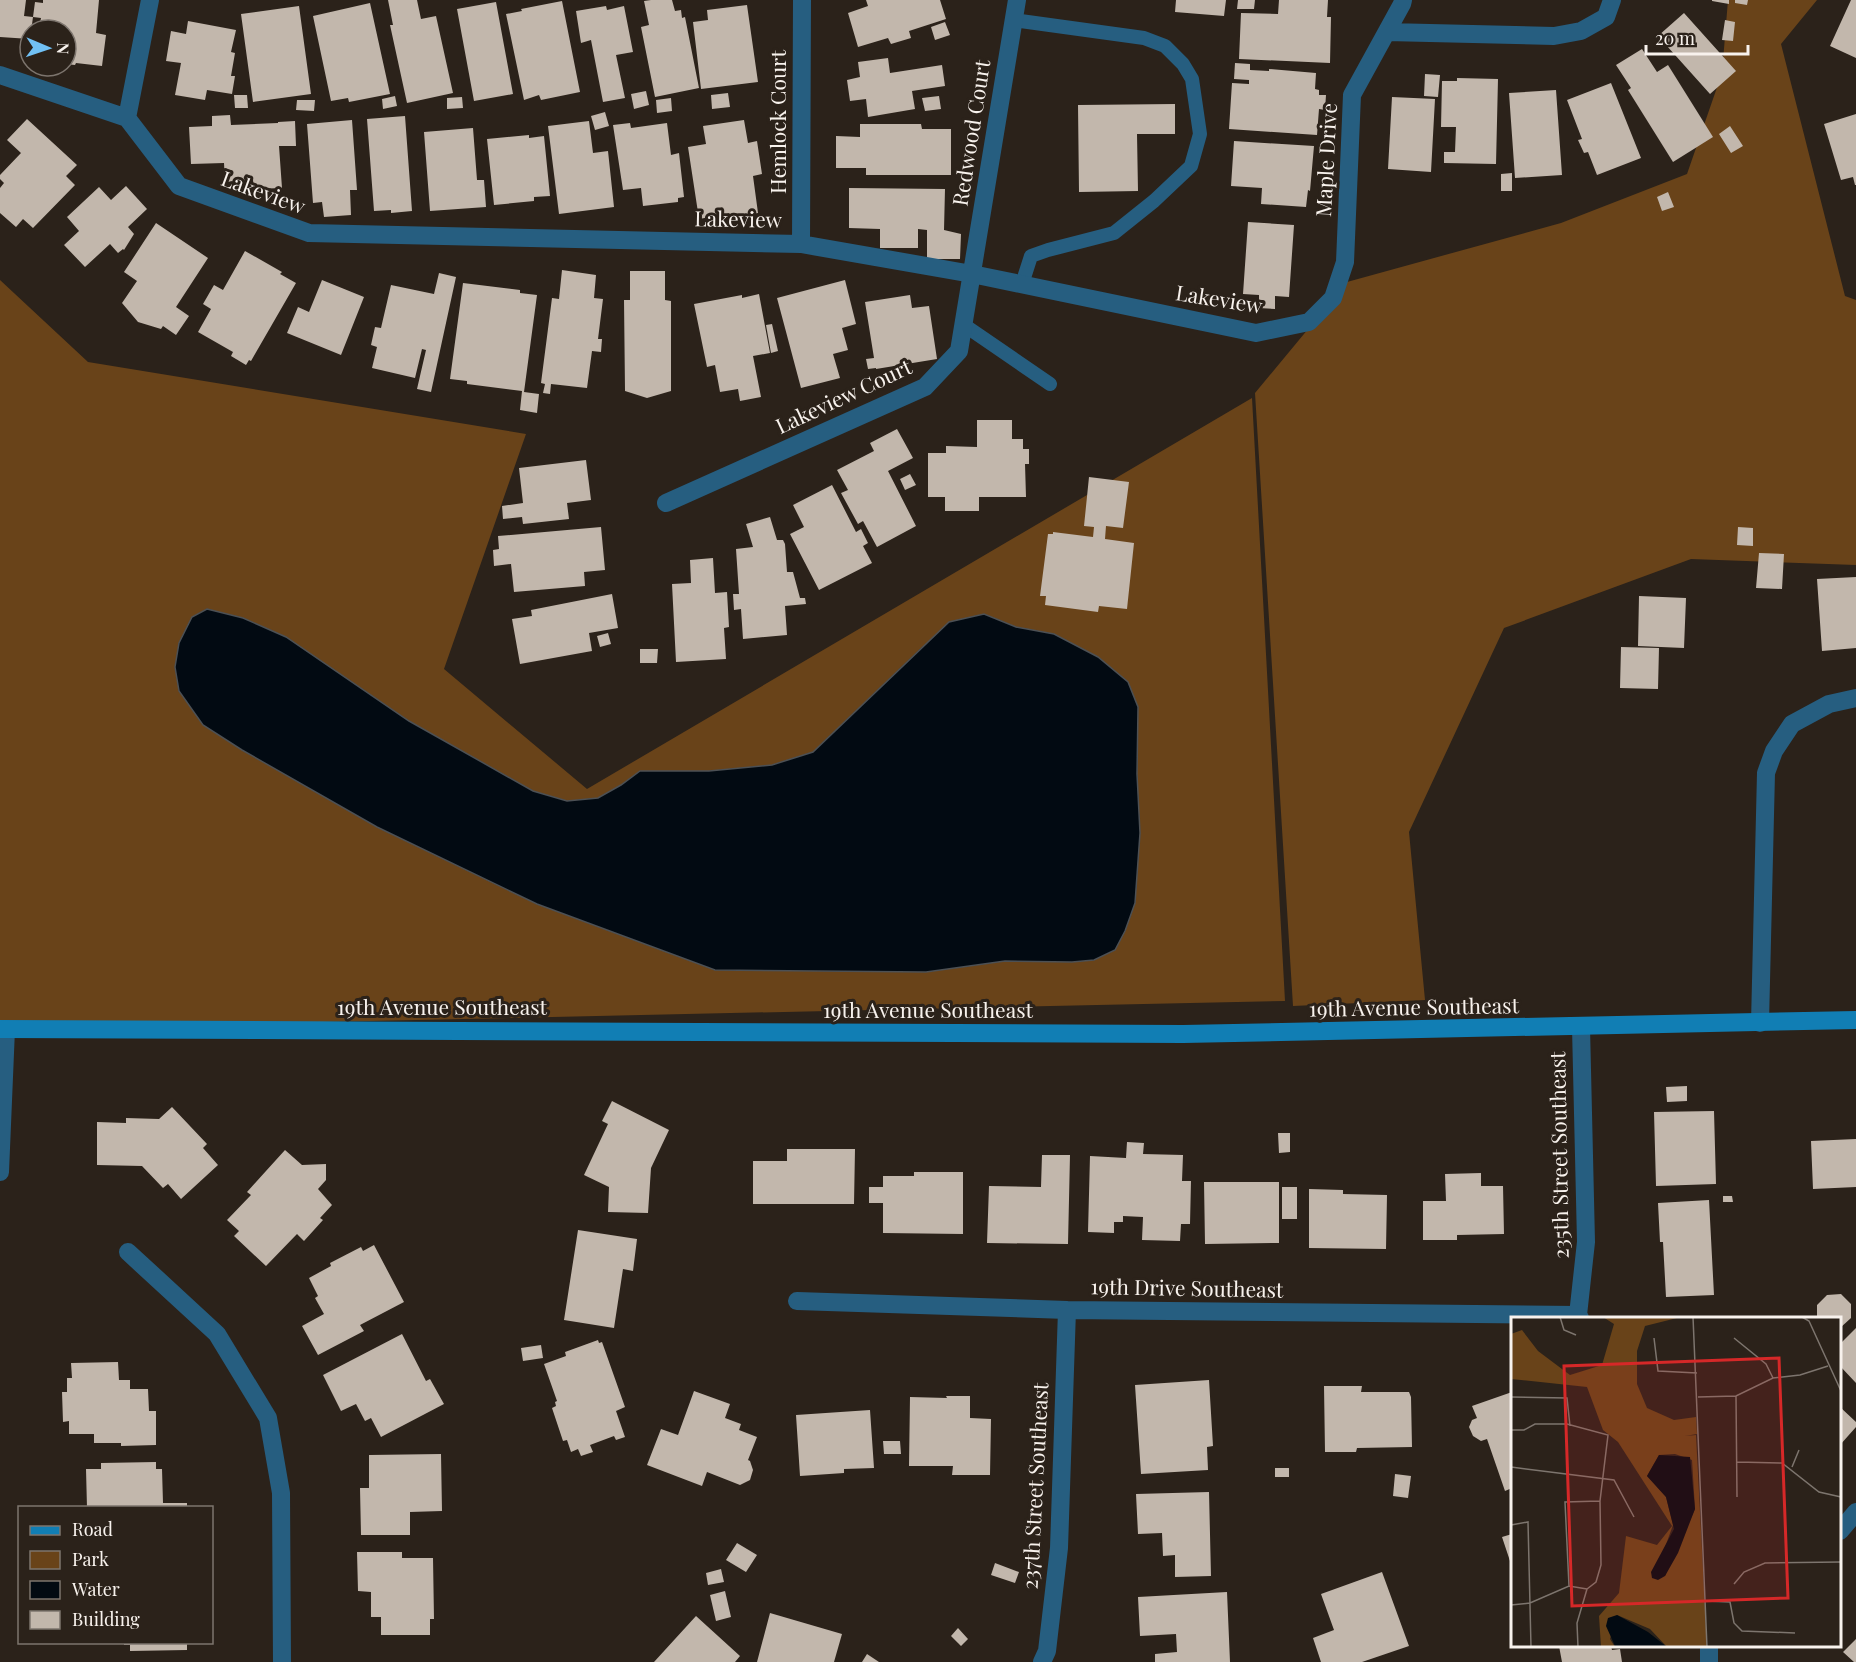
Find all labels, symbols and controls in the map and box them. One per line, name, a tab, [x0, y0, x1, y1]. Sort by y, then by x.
north arrow	[18, 18, 78, 78]
scale bar	[1646, 18, 1748, 56]
text: 20 m	[1655, 26, 1695, 50]
text: N	[53, 42, 74, 55]
street label: Hemlock Court	[763, 50, 791, 194]
street label: Redwood Court	[945, 57, 995, 208]
street label: Maple Drive	[1308, 102, 1342, 217]
street label: Lakeview	[218, 163, 310, 220]
street label: Lakeview	[694, 203, 783, 233]
street label: Lakeview	[1174, 277, 1266, 319]
street label: Lakeview Court	[771, 351, 916, 439]
street label: 19th Avenue Southeast	[1309, 990, 1520, 1022]
street label: 19th Avenue Southeast	[337, 992, 548, 1020]
street label: 19th Avenue Southeast	[823, 995, 1034, 1023]
street label: 235th Street Southeast	[1542, 1051, 1574, 1259]
street label: 19th Drive Southeast	[1090, 1271, 1284, 1303]
inset map	[1511, 1317, 1841, 1647]
street label: 237th Street Southeast	[1015, 1381, 1053, 1590]
legend	[18, 1506, 213, 1644]
text: Road	[72, 1517, 113, 1541]
text: Park	[72, 1547, 109, 1571]
text: Water	[71, 1577, 120, 1601]
text: Building	[72, 1607, 140, 1631]

